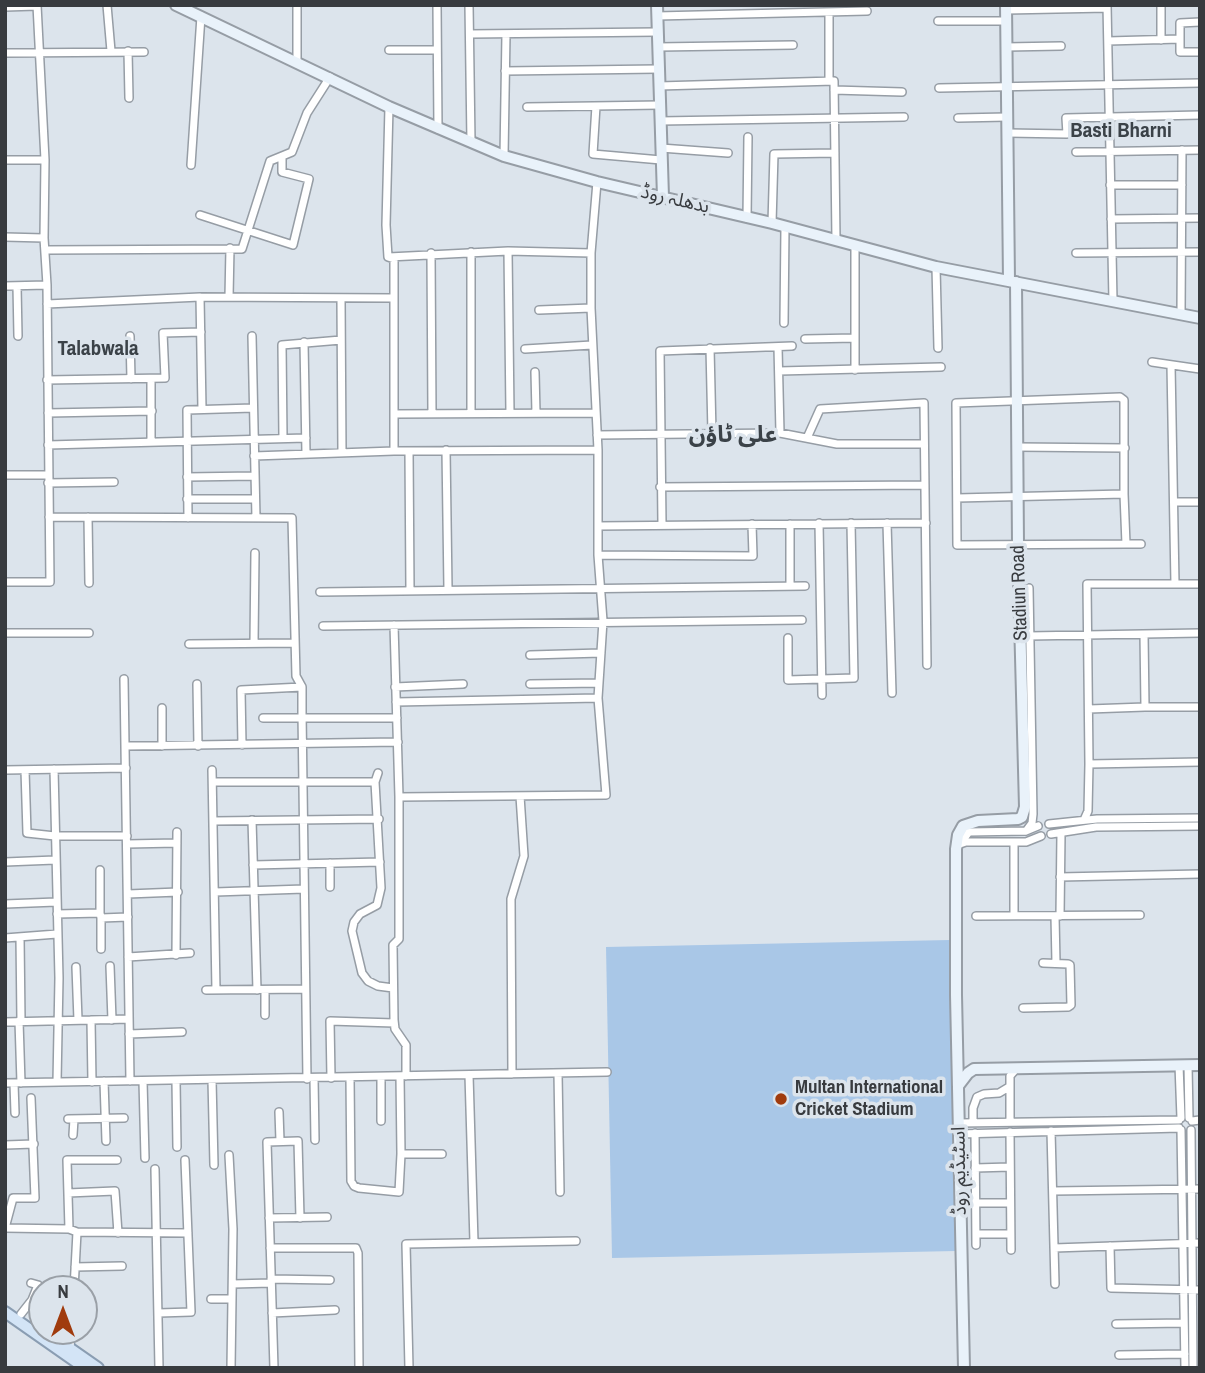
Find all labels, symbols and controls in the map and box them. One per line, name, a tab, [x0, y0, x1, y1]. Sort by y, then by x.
district label: Basti Bharni	[1070, 118, 1172, 144]
street label: بدھلہ روڈ	[638, 181, 712, 219]
district label: Talabwala	[57, 336, 139, 362]
district label: علی ٹاؤن	[689, 422, 777, 450]
street label: Stadiun Road	[1007, 545, 1033, 641]
place label: Multan International Cricket Stadium	[795, 1077, 943, 1121]
marker: Multan International Cricket Stadium	[773, 1091, 789, 1107]
street label: اسٹیڈیم روڈ	[948, 1126, 972, 1216]
north arrow	[28, 1275, 98, 1345]
text: N	[57, 1278, 69, 1304]

